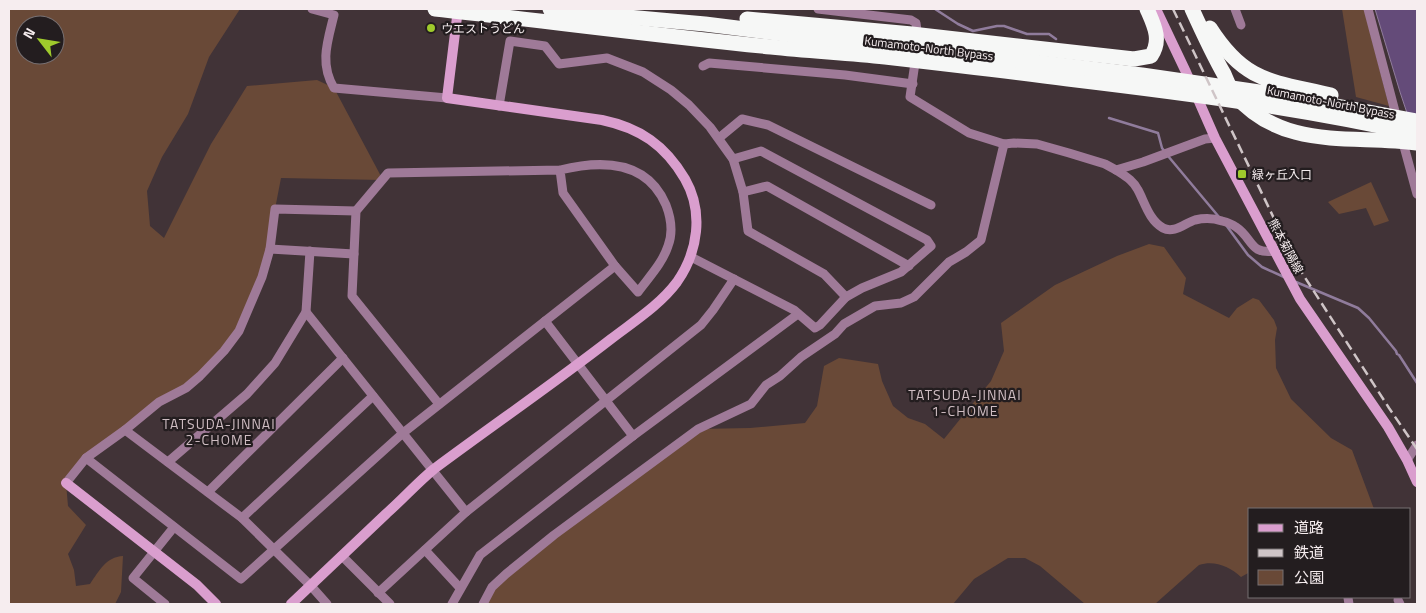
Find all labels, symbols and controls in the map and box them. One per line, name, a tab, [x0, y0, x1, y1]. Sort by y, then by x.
north arrow	[15, 15, 65, 65]
place label: ウエストうどん	[441, 19, 525, 38]
marker: ウエストうどん	[425, 22, 437, 34]
text: N	[17, 23, 40, 43]
street label: Kumamoto-North Bypass	[863, 31, 995, 65]
street label: Kumamoto-North Bypass	[1266, 80, 1397, 124]
place label: 緑ヶ丘入口	[1252, 165, 1312, 184]
marker: 緑ヶ丘入口	[1236, 168, 1248, 180]
street label: 熊本菊陽線	[1264, 215, 1308, 277]
district label: TATSUDA-JINNAI 1-CHOME	[908, 384, 1022, 421]
district label: TATSUDA-JINNAI 2-CHOME	[162, 413, 276, 450]
legend	[1248, 508, 1411, 598]
text: 道路	[1294, 516, 1324, 539]
text: 鉄道	[1294, 541, 1324, 564]
text: 公園	[1294, 566, 1324, 589]

